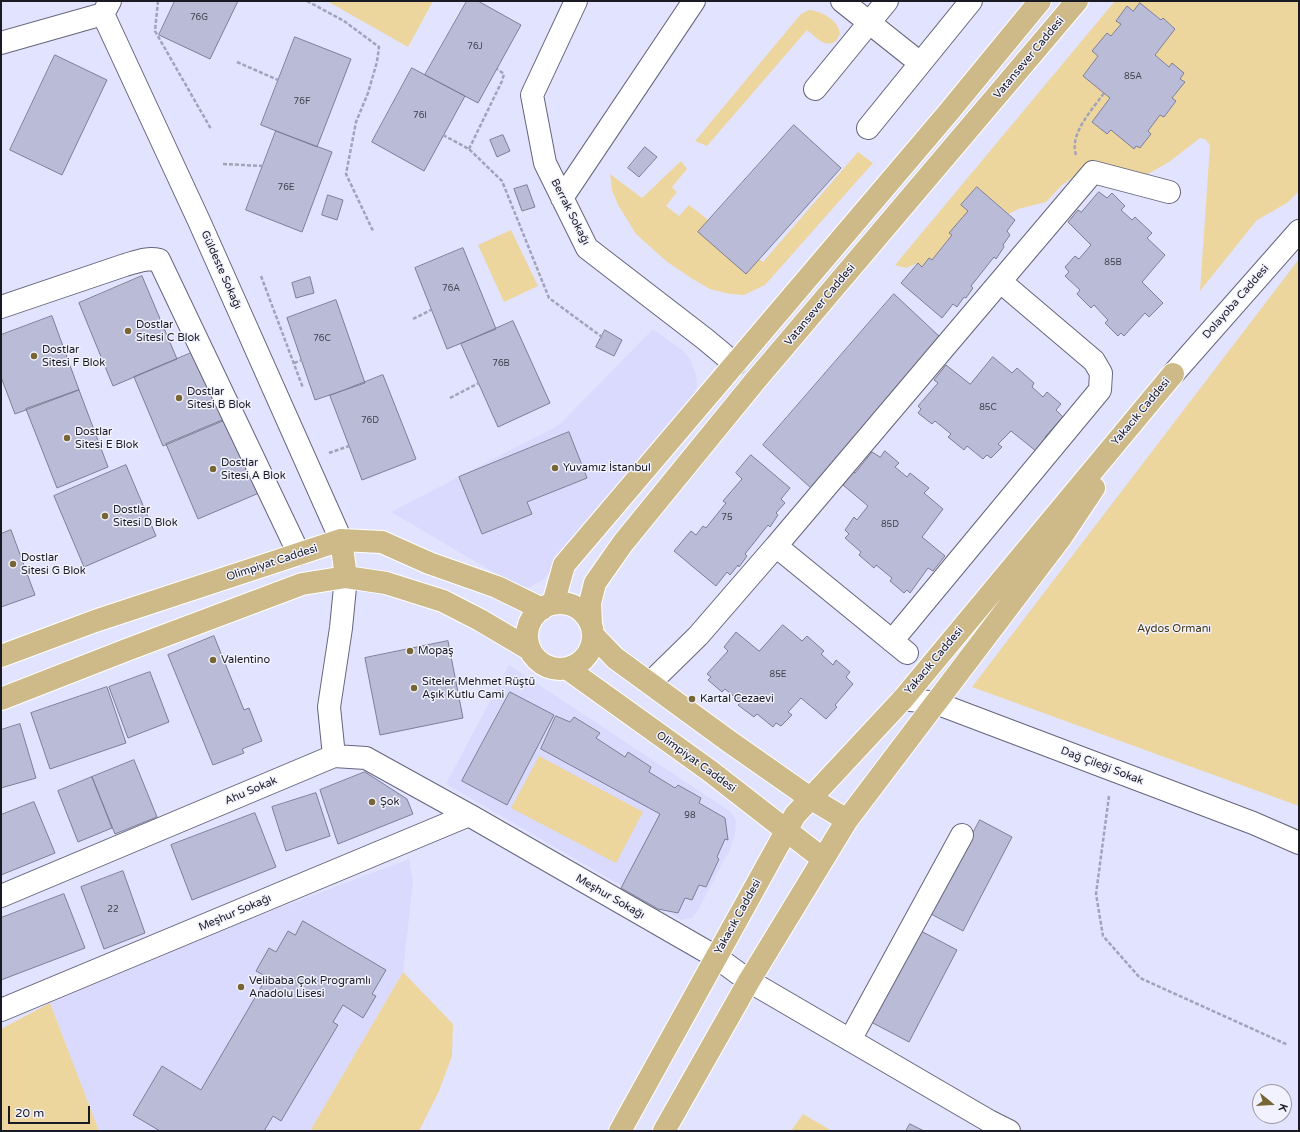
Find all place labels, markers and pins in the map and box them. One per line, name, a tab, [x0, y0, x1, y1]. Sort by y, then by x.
place label: Dostlar Sitesi C Blok	[136, 318, 200, 344]
marker: Dostlar Sitesi C Blok	[123, 326, 133, 336]
place label: Dostlar Sitesi F Blok	[42, 343, 105, 369]
marker: Dostlar Sitesi F Blok	[29, 351, 39, 361]
place label: Dostlar Sitesi B Blok	[187, 385, 251, 411]
marker: Dostlar Sitesi B Blok	[174, 393, 184, 403]
place label: Dostlar Sitesi E Blok	[75, 425, 138, 451]
marker: Dostlar Sitesi E Blok	[62, 433, 72, 443]
place label: Dostlar Sitesi A Blok	[221, 456, 286, 482]
place label: Yuvamız İstanbul	[563, 461, 651, 475]
marker: Yuvamız İstanbul	[550, 463, 560, 473]
marker: Dostlar Sitesi A Blok	[208, 464, 218, 474]
place label: Dostlar Sitesi D Blok	[113, 503, 178, 529]
marker: Dostlar Sitesi D Blok	[100, 511, 110, 521]
place label: Dostlar Sitesi G Blok	[21, 551, 86, 577]
marker: Dostlar Sitesi G Blok	[8, 559, 18, 569]
place label: Mopaş	[418, 644, 454, 658]
marker: Mopaş	[405, 646, 415, 656]
place label: Valentino	[221, 653, 270, 667]
marker: Valentino	[208, 655, 218, 665]
place label: Siteler Mehmet Rüştü Aşık Kutlu Cami	[422, 675, 535, 701]
marker: Siteler Mehmet Rüştü Aşık Kutlu Cami	[409, 683, 419, 693]
place label: Kartal Cezaevi	[700, 692, 774, 706]
marker: Kartal Cezaevi	[687, 694, 697, 704]
place label: Şok	[380, 795, 399, 809]
marker: Şok	[367, 797, 377, 807]
place label: Velibaba Çok Programlı Anadolu Lisesi	[249, 974, 371, 1000]
marker: Velibaba Çok Programlı Anadolu Lisesi	[236, 982, 246, 992]

